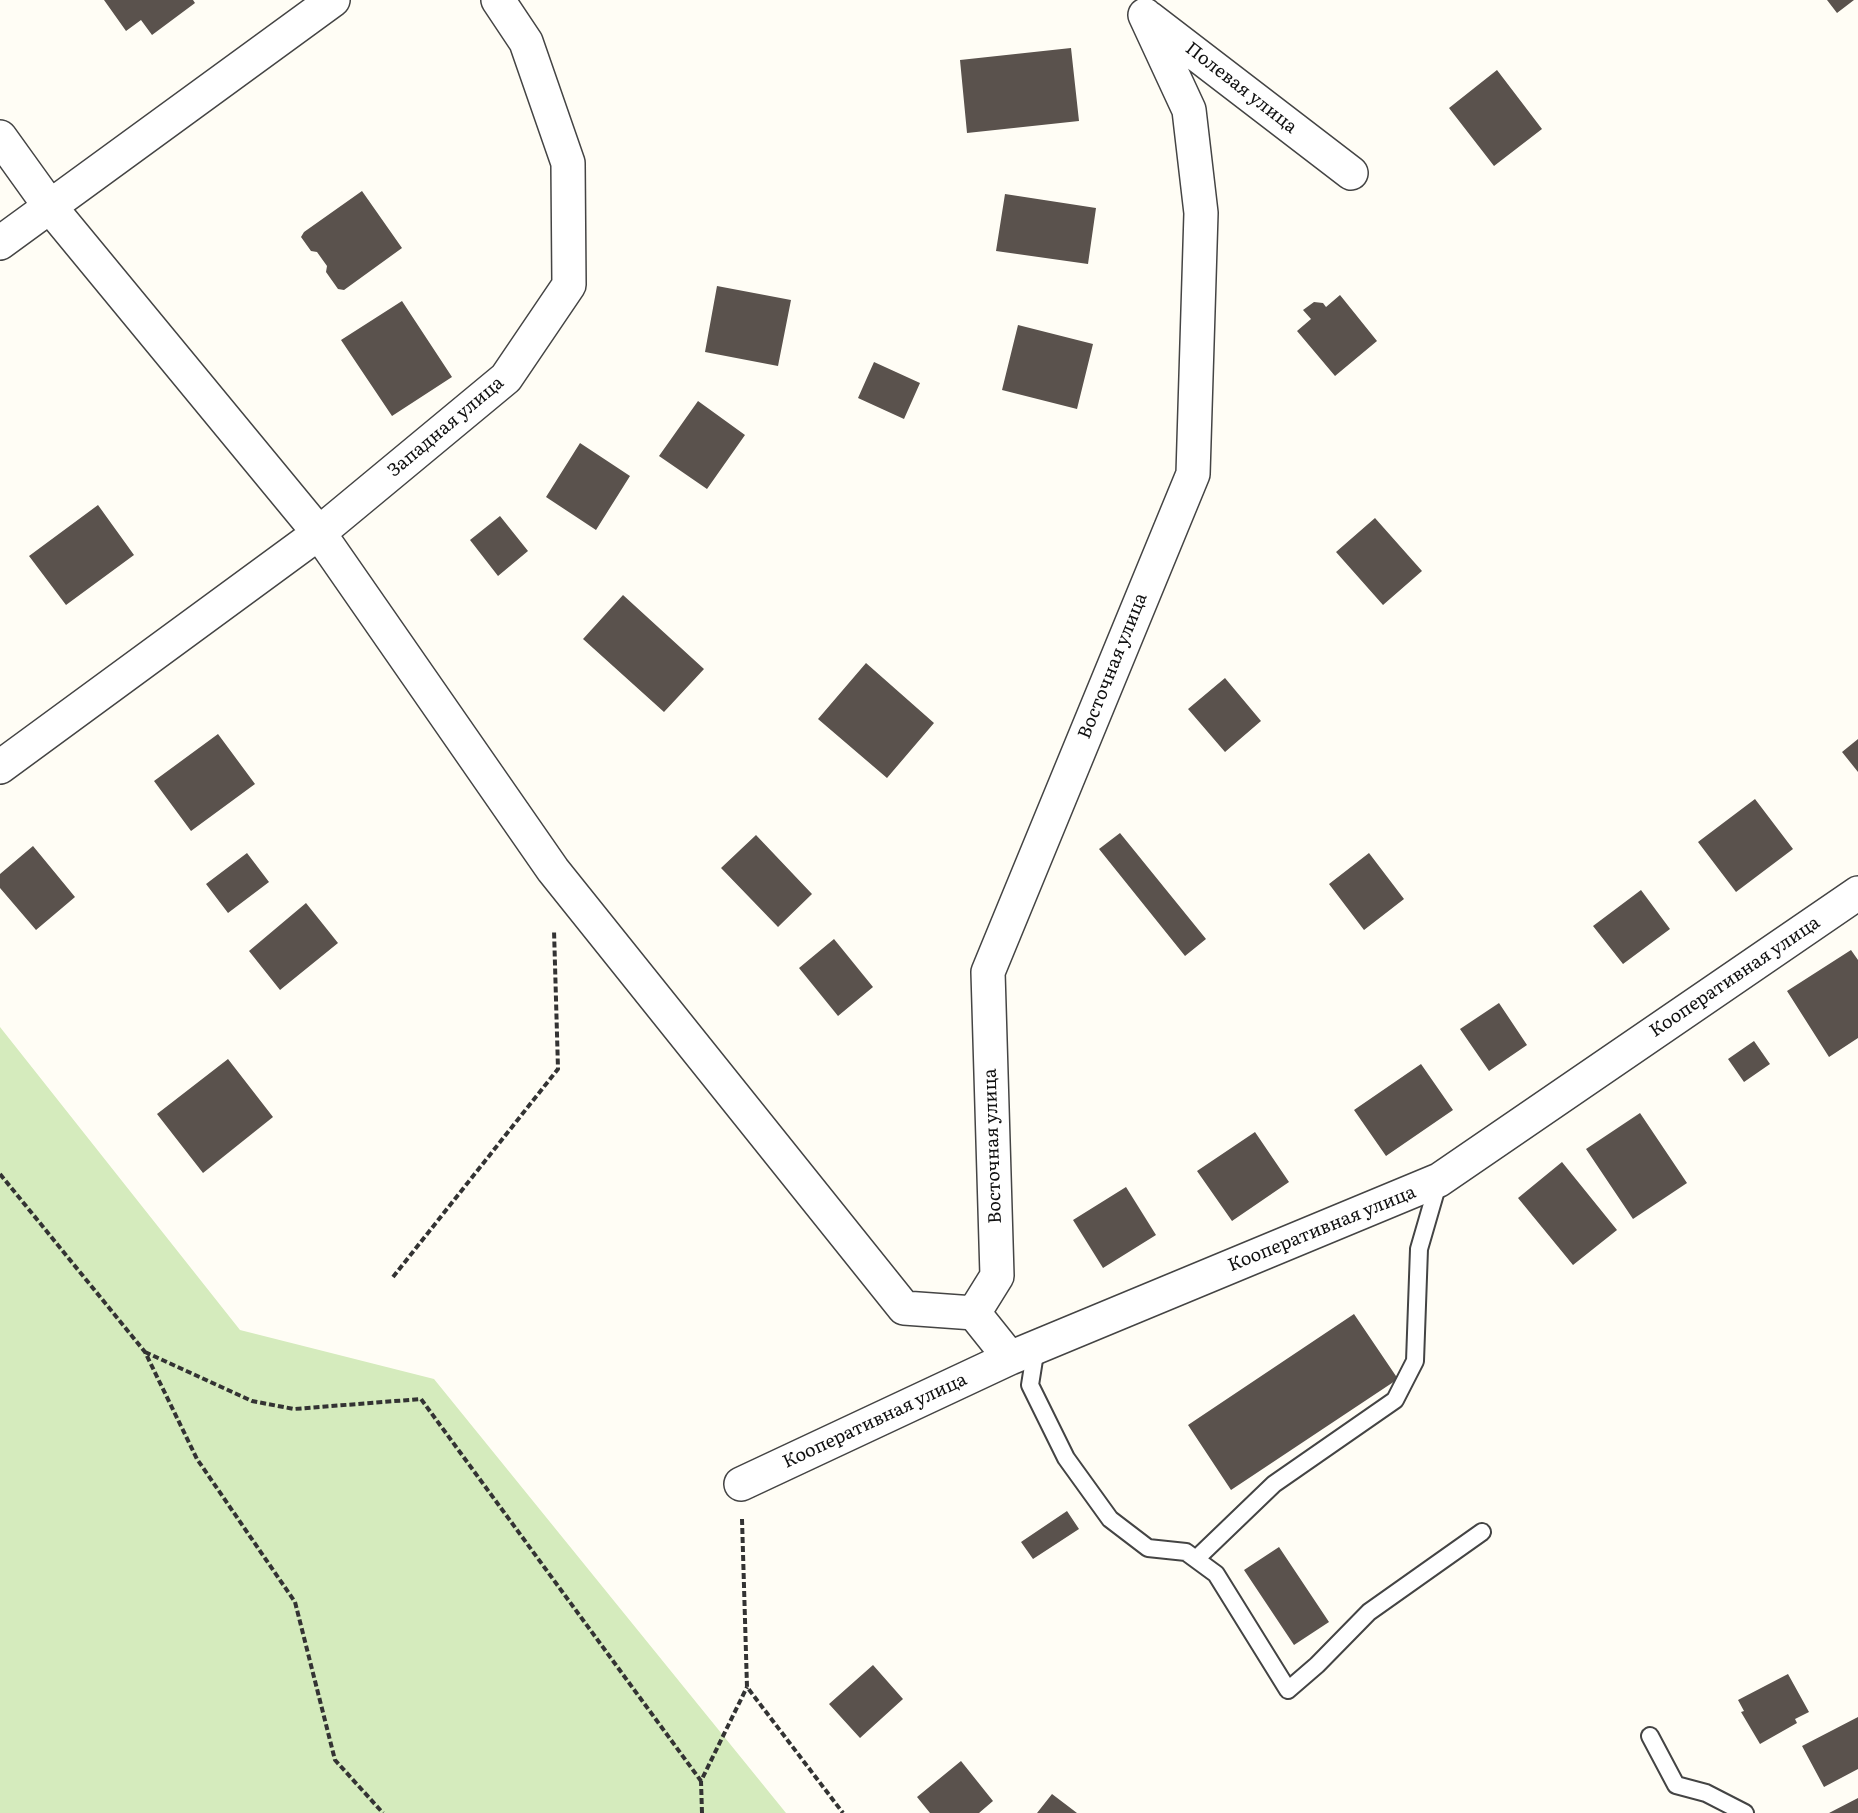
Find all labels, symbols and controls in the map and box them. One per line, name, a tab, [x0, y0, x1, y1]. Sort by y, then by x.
street label: Полевая улица	[1181, 38, 1301, 138]
street label: Западная улица	[384, 372, 508, 482]
street label: Восточная улица	[1074, 590, 1152, 742]
street label: Кооперативная улица	[1646, 912, 1824, 1042]
street label: Восточная улица	[979, 1068, 1007, 1224]
street label: Кооперативная улица	[1225, 1181, 1419, 1277]
street label: Кооперативная улица	[780, 1369, 970, 1473]

